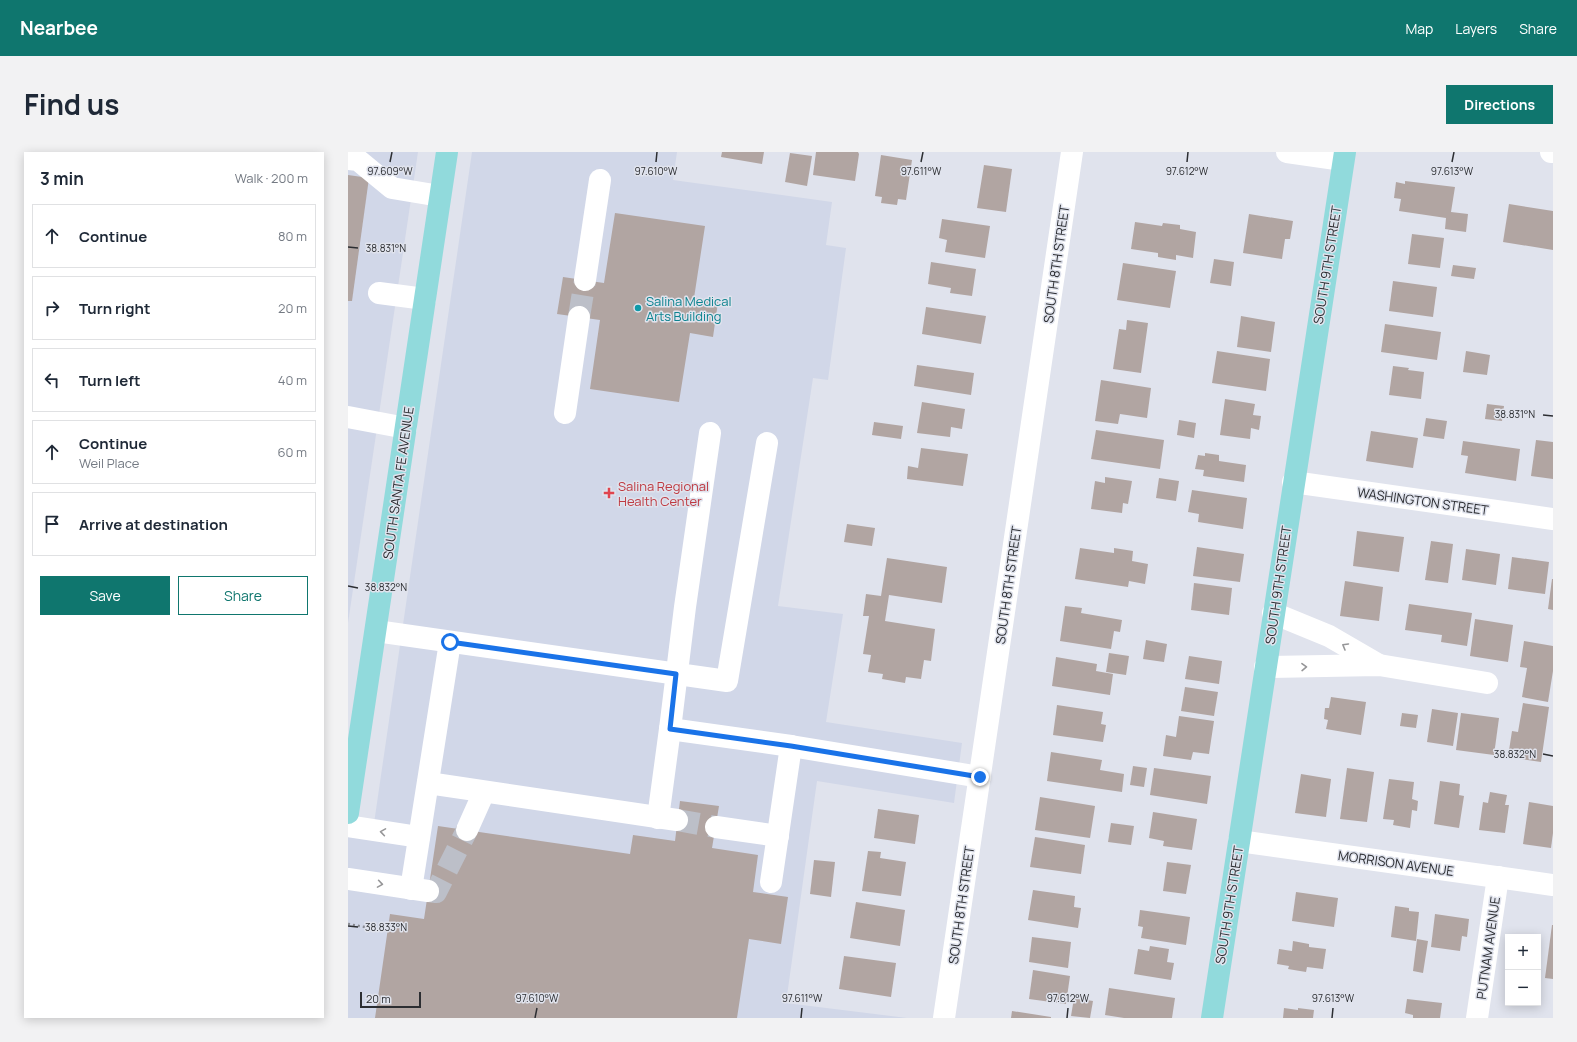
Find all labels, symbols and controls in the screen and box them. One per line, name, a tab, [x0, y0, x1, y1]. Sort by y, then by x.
text: Nearbee	[20, 15, 98, 41]
text: Map	[1405, 19, 1433, 38]
text: Layers	[1455, 19, 1497, 38]
text: Share	[1519, 19, 1557, 38]
text: Find us	[24, 85, 119, 123]
button: Directions	[1446, 85, 1553, 124]
text: 97.609°W	[367, 164, 413, 178]
text: 97.610°W	[635, 164, 678, 178]
text: 97.611°W	[901, 164, 942, 178]
text: 97.612°W	[1166, 164, 1209, 178]
text: 97.613°W	[1431, 164, 1474, 178]
text: 3 min	[40, 167, 84, 190]
text: Walk · 200 m	[235, 169, 308, 187]
street label: SOUTH 8TH STREET	[1039, 204, 1073, 324]
street label: SOUTH 9TH STREET	[1309, 204, 1345, 326]
icon: ahead	[41, 225, 63, 247]
text: Continue	[79, 226, 147, 247]
text: 80 m	[278, 227, 307, 245]
text: 38.831°N	[366, 241, 406, 255]
place label: Salina Medical Arts Building	[646, 292, 732, 325]
icon: right	[41, 297, 63, 319]
text: Turn right	[79, 298, 150, 319]
text: 20 m	[278, 299, 307, 317]
marker: Salina Medical Arts Building	[633, 303, 643, 313]
icon: left	[41, 369, 63, 391]
text: Turn left	[79, 370, 141, 391]
text: 40 m	[278, 371, 307, 389]
street label: SOUTH SANTA FE AVENUE	[378, 406, 418, 560]
text: 38.831°N	[1495, 407, 1535, 421]
text: Continue	[79, 433, 147, 454]
icon: ahead	[41, 441, 63, 463]
text: 60 m	[277, 443, 307, 461]
text: Weil Place	[79, 454, 139, 472]
place label: Salina Regional Health Center	[618, 477, 709, 510]
street label: WASHINGTON STREET	[1356, 483, 1490, 519]
marker: Salina Regional Health Center	[603, 487, 615, 499]
icon: arrive	[41, 513, 63, 535]
text: Arrive at destination	[79, 514, 228, 535]
street label: SOUTH 9TH STREET	[1261, 524, 1295, 646]
street label: SOUTH 8TH STREET	[991, 525, 1025, 645]
button: Save	[40, 576, 170, 615]
button: Share	[178, 576, 308, 615]
text: 38.832°N	[365, 580, 407, 594]
route start	[441, 633, 459, 651]
one-way arrow	[1342, 643, 1350, 650]
one-way arrow	[1301, 662, 1307, 671]
text: 38.832°N	[1494, 747, 1536, 761]
route end	[971, 768, 989, 786]
one-way arrow	[380, 828, 387, 837]
street label: SOUTH 9TH STREET	[1211, 844, 1247, 966]
street label: SOUTH 8TH STREET	[944, 845, 978, 965]
street label: MORRISON AVENUE	[1337, 846, 1455, 880]
one-way arrow	[376, 879, 383, 888]
street label: PUTNAM AVENUE	[1472, 896, 1504, 1000]
text: 38.833°N	[365, 920, 407, 934]
map controls	[1505, 934, 1541, 1006]
button: +	[1505, 934, 1541, 970]
button: −	[1505, 970, 1541, 1006]
scale bar	[360, 990, 421, 1009]
text: 20 m	[366, 991, 391, 1006]
text: 97.610°W	[516, 991, 559, 1005]
text: 97.611°W	[782, 991, 823, 1005]
text: 97.612°W	[1047, 991, 1090, 1005]
text: 97.613°W	[1312, 991, 1355, 1005]

